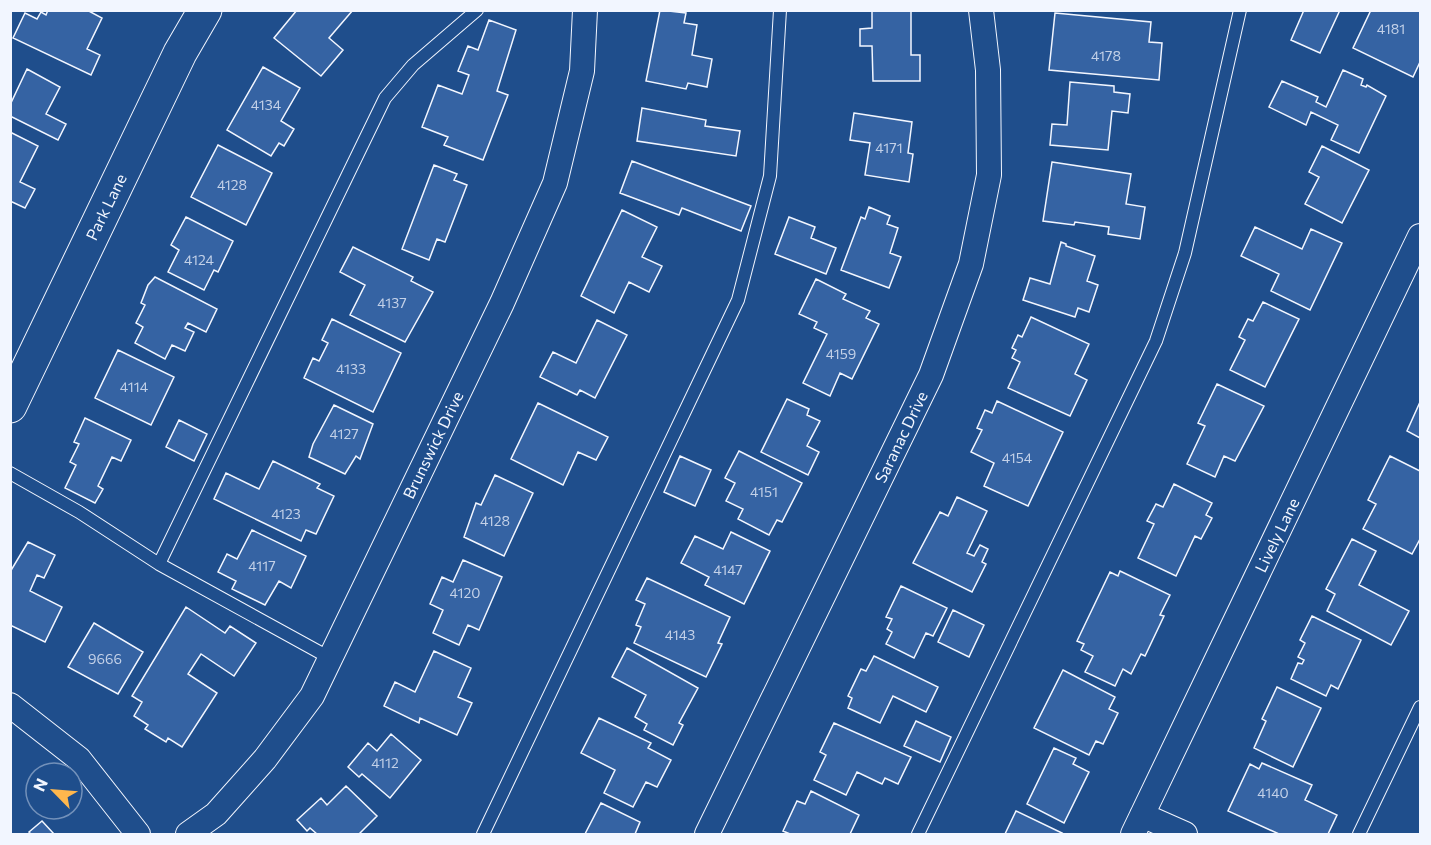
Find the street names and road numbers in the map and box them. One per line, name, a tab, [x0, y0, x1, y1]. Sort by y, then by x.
street label: Park Lane	[81, 170, 130, 243]
street label: Brunswick Drive	[398, 388, 467, 502]
street label: Saranac Drive	[870, 388, 931, 486]
street label: Lively Lane	[1250, 495, 1303, 575]

